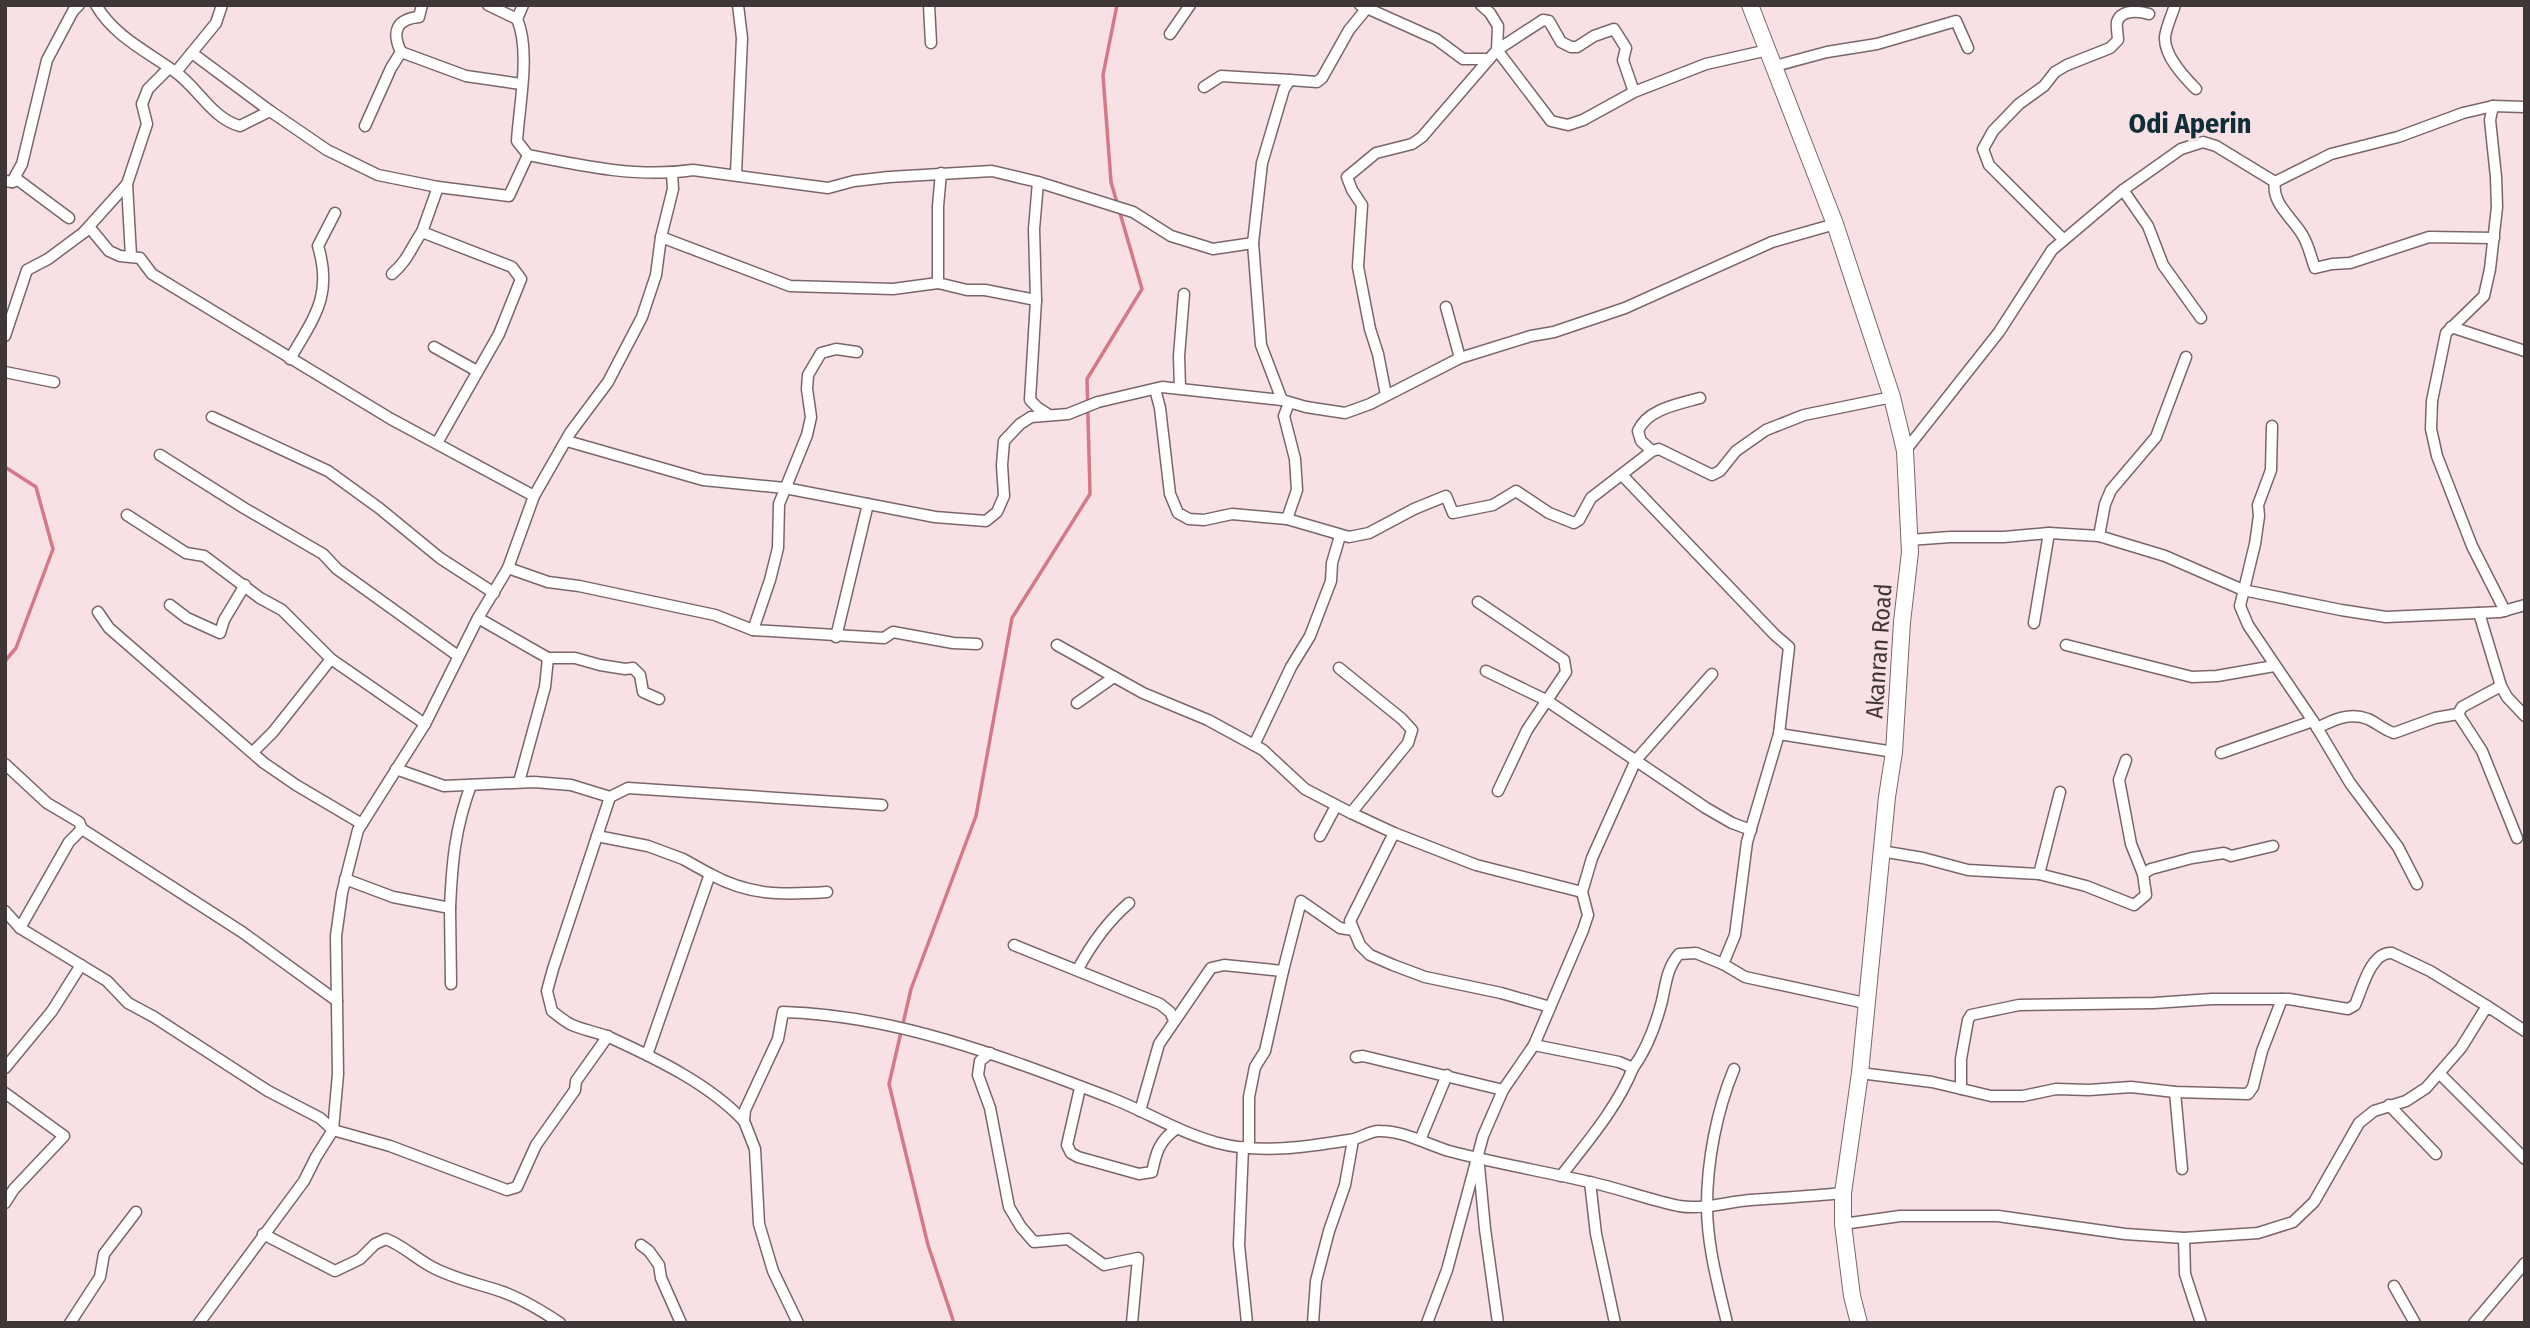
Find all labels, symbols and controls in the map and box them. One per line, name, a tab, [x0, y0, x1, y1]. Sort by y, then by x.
district label: Odi Aperin	[2129, 107, 2251, 140]
street label: Akanran Road	[1860, 583, 1898, 719]

